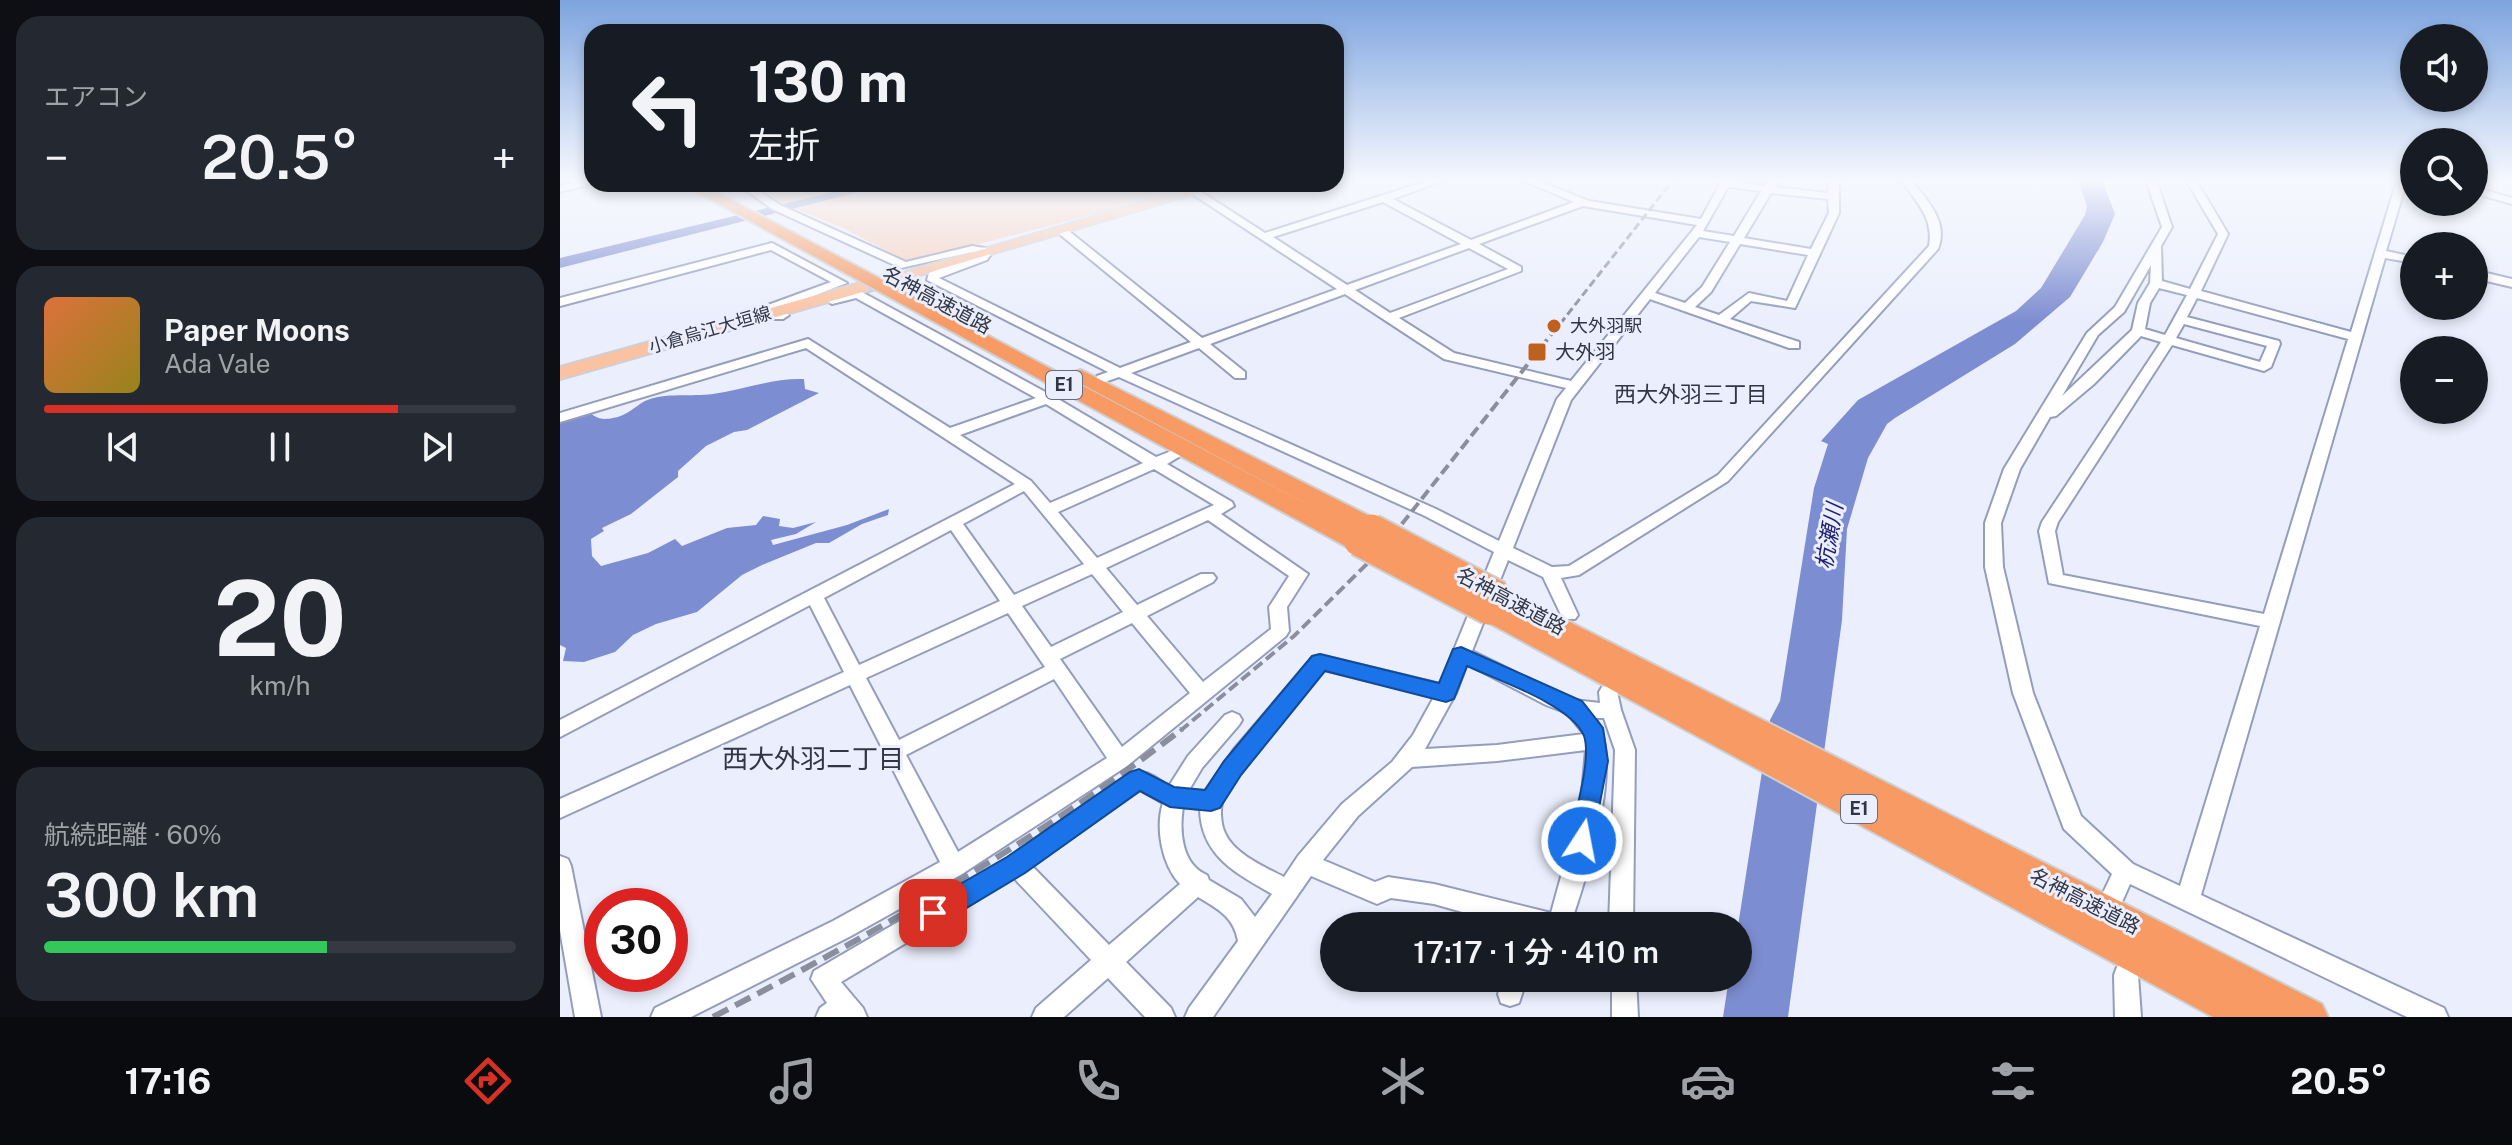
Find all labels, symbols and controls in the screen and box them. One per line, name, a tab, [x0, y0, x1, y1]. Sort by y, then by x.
map controls	[2400, 24, 2488, 424]
button: sound	[2400, 24, 2488, 112]
text: 130 m	[748, 49, 908, 115]
icon: left	[616, 56, 720, 160]
text: エアコン	[44, 81, 148, 112]
text: 20.5°	[201, 122, 359, 193]
text: 左折	[748, 124, 820, 166]
button: search	[2400, 128, 2488, 216]
text: −	[44, 132, 68, 184]
text: +	[492, 132, 516, 184]
button: +	[2400, 232, 2488, 320]
street label: 名神高速道路	[878, 261, 996, 339]
street label: 小倉烏江大垣線	[646, 302, 773, 357]
text: Paper Moons	[164, 312, 350, 348]
place label: 大外羽駅	[1570, 315, 1642, 336]
marker: 大外羽駅	[1545, 317, 1563, 335]
button: −	[2400, 336, 2488, 424]
place label: 大外羽	[1555, 340, 1615, 364]
marker: 大外羽	[1526, 341, 1548, 363]
text: Ada Vale	[164, 348, 270, 379]
road number: E1	[1046, 371, 1082, 399]
district label: 西大外羽三丁目	[1614, 381, 1768, 407]
icon: previous	[101, 425, 145, 469]
icon: pause	[258, 425, 302, 469]
icon: next	[415, 425, 459, 469]
water label: 杭瀬川	[1810, 499, 1848, 571]
text: 20	[213, 557, 347, 679]
street label: 名神高速道路	[1452, 562, 1570, 640]
text: km/h	[249, 670, 311, 701]
district label: 西大外羽二丁目	[722, 743, 904, 774]
road number: E1	[1841, 795, 1877, 823]
position arrow	[1540, 799, 1624, 883]
text: 航続距離 · 60%	[44, 819, 222, 850]
text: 300 km	[44, 860, 259, 931]
street label: 名神高速道路	[2026, 863, 2144, 939]
pin	[899, 879, 967, 947]
speed limit sign: 30	[584, 888, 688, 992]
icon: arrive	[911, 891, 955, 935]
text: 17:17 · 1 分 · 410 m	[1413, 934, 1659, 970]
icon: directions	[460, 1053, 516, 1109]
icon: music	[765, 1053, 821, 1109]
icon: phone	[1070, 1053, 1126, 1109]
icon: climate	[1375, 1053, 1431, 1109]
icon: car	[1680, 1053, 1736, 1109]
icon: filters	[1985, 1053, 2041, 1109]
text: 17:16	[125, 1060, 211, 1102]
text: 20.5°	[2290, 1060, 2387, 1102]

